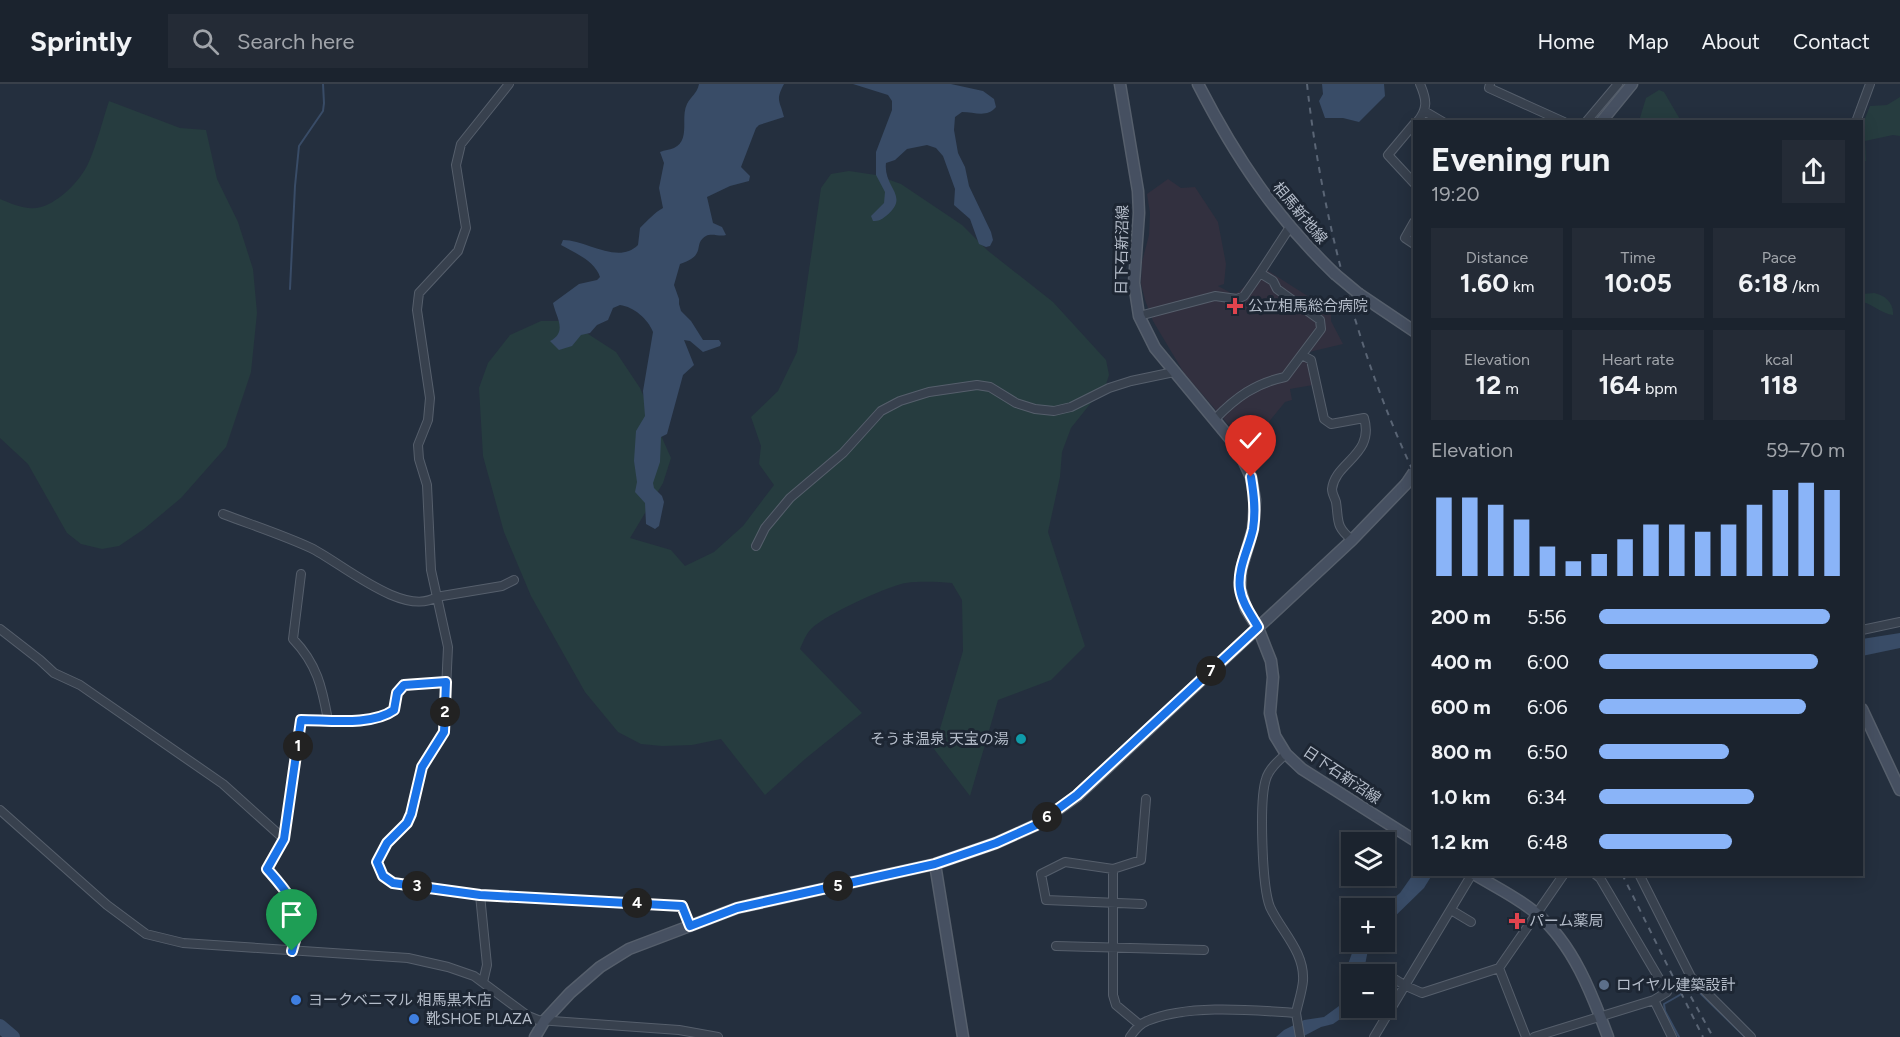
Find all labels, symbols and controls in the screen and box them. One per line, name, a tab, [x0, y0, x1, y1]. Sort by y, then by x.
search box	[168, 14, 588, 68]
text: Sprintly	[30, 24, 132, 58]
icon: search	[189, 25, 222, 58]
text: Search here	[237, 28, 354, 55]
text: Home	[1538, 29, 1595, 54]
text: Map	[1628, 29, 1669, 54]
text: About	[1702, 29, 1760, 54]
text: Contact	[1793, 29, 1870, 54]
text: Evening run	[1431, 140, 1610, 179]
button: share	[1782, 140, 1845, 203]
street label: 相馬新地線	[1269, 178, 1331, 248]
text: 19:20	[1431, 182, 1480, 206]
street label: 日下石新沼線	[1112, 205, 1132, 295]
text: Distance	[1466, 248, 1528, 267]
text: Time	[1621, 248, 1655, 267]
text: Pace	[1762, 248, 1796, 267]
text: 1.60	[1460, 267, 1509, 299]
text: 10:05	[1604, 267, 1672, 299]
text: 6:18	[1738, 267, 1788, 299]
text: km	[1509, 277, 1534, 296]
text: /km	[1788, 277, 1820, 296]
marker: 公立相馬総合病院	[1226, 297, 1244, 315]
place label: 公立相馬総合病院	[1248, 297, 1368, 315]
text: Elevation	[1464, 350, 1530, 369]
text: Heart rate	[1602, 350, 1674, 369]
text: kcal	[1765, 350, 1793, 369]
text: 12	[1475, 369, 1501, 401]
text: 164	[1599, 369, 1641, 401]
text: 118	[1760, 369, 1798, 401]
text: m	[1501, 379, 1519, 398]
text: bpm	[1641, 379, 1677, 398]
pin	[1225, 415, 1276, 477]
icon: check	[1234, 424, 1267, 457]
text: Elevation	[1431, 438, 1513, 462]
text: 59–70 m	[1766, 438, 1845, 462]
text: 200 m	[1431, 605, 1491, 629]
text: 5:56	[1527, 605, 1566, 629]
text: 400 m	[1431, 650, 1492, 674]
text: 6:00	[1527, 650, 1569, 674]
pin: 7	[1196, 656, 1226, 686]
text: 7	[1207, 661, 1215, 680]
text: 600 m	[1431, 695, 1491, 719]
text: 6:06	[1527, 695, 1568, 719]
pin: 2	[430, 697, 460, 727]
text: 2	[440, 702, 450, 721]
place label: そうま温泉 天宝の湯	[870, 730, 1009, 748]
pin: 1	[283, 731, 313, 761]
marker: そうま温泉 天宝の湯	[1014, 732, 1028, 746]
text: 1	[295, 736, 301, 755]
text: 800 m	[1431, 740, 1491, 764]
text: 6:50	[1527, 740, 1568, 764]
street label: 日下石新沼線	[1300, 742, 1384, 808]
text: 1.0 km	[1431, 785, 1490, 809]
text: 6:34	[1527, 785, 1567, 809]
pin: 6	[1032, 802, 1062, 832]
text: 6	[1042, 807, 1052, 826]
text: 1.2 km	[1431, 830, 1489, 854]
text: 6:48	[1527, 830, 1568, 854]
map controls	[1341, 832, 1395, 1018]
button: layers	[1341, 832, 1395, 886]
pin: 3	[402, 871, 432, 901]
pin: 5	[823, 871, 853, 901]
text: 3	[413, 876, 421, 895]
text: 5	[833, 876, 843, 895]
pin: 4	[622, 888, 652, 918]
pin	[266, 889, 317, 951]
text: 4	[632, 893, 642, 912]
icon: arrive	[275, 898, 308, 931]
button: +	[1341, 898, 1395, 952]
place label: パーム薬局	[1529, 912, 1604, 930]
marker: パーム薬局	[1510, 914, 1524, 928]
button: −	[1341, 964, 1395, 1018]
place label: ロイヤル建築設計	[1616, 976, 1736, 994]
marker: ロイヤル建築設計	[1597, 978, 1611, 992]
place label: ヨークベニマル 相馬黒木店	[308, 991, 492, 1009]
marker: ヨークベニマル 相馬黒木店	[289, 993, 303, 1007]
place label: 靴SHOE PLAZA	[426, 1010, 532, 1028]
marker: 靴SHOE PLAZA	[407, 1012, 421, 1026]

